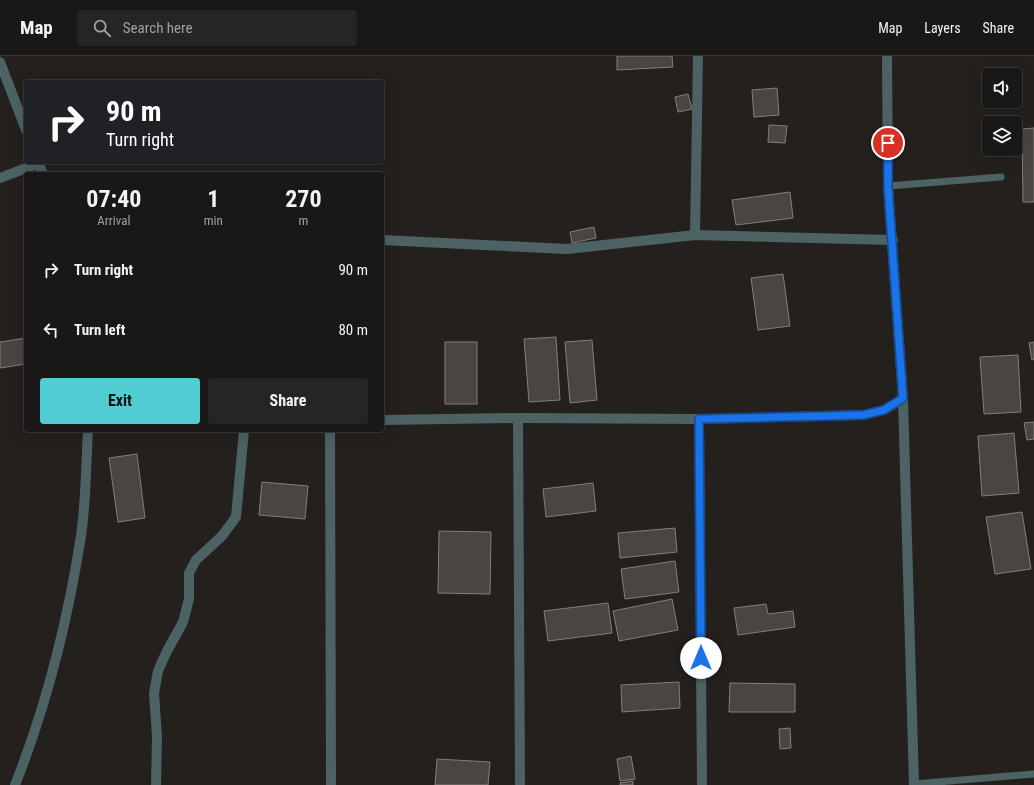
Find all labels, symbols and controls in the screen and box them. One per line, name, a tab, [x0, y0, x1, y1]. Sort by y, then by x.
search box	[77, 10, 357, 46]
text: Map	[20, 16, 53, 39]
icon: search	[91, 17, 113, 39]
text: Search here	[123, 19, 193, 37]
text: Map	[878, 20, 902, 36]
text: Layers	[924, 20, 961, 36]
text: Share	[983, 20, 1014, 36]
map controls	[982, 68, 1022, 156]
button: sound	[982, 68, 1022, 108]
text: 90 m	[106, 95, 162, 128]
icon: right	[40, 96, 92, 148]
button: layers	[982, 116, 1022, 156]
pin	[871, 126, 905, 160]
text: Turn right	[106, 129, 174, 150]
icon: arrive	[877, 132, 899, 154]
text: 07:40	[86, 185, 141, 213]
text: 1	[207, 185, 219, 213]
text: 270	[285, 185, 322, 213]
text: Arrival	[97, 213, 130, 228]
text: min	[204, 213, 223, 228]
text: m	[299, 213, 308, 228]
icon: right	[40, 259, 62, 281]
text: Turn right	[74, 261, 133, 279]
text: 90 m	[338, 261, 368, 279]
icon: left	[40, 319, 62, 341]
text: Turn left	[74, 321, 125, 339]
text: 80 m	[338, 321, 368, 339]
button: Exit	[40, 378, 200, 424]
button: Share	[208, 378, 368, 424]
position arrow	[680, 637, 722, 679]

